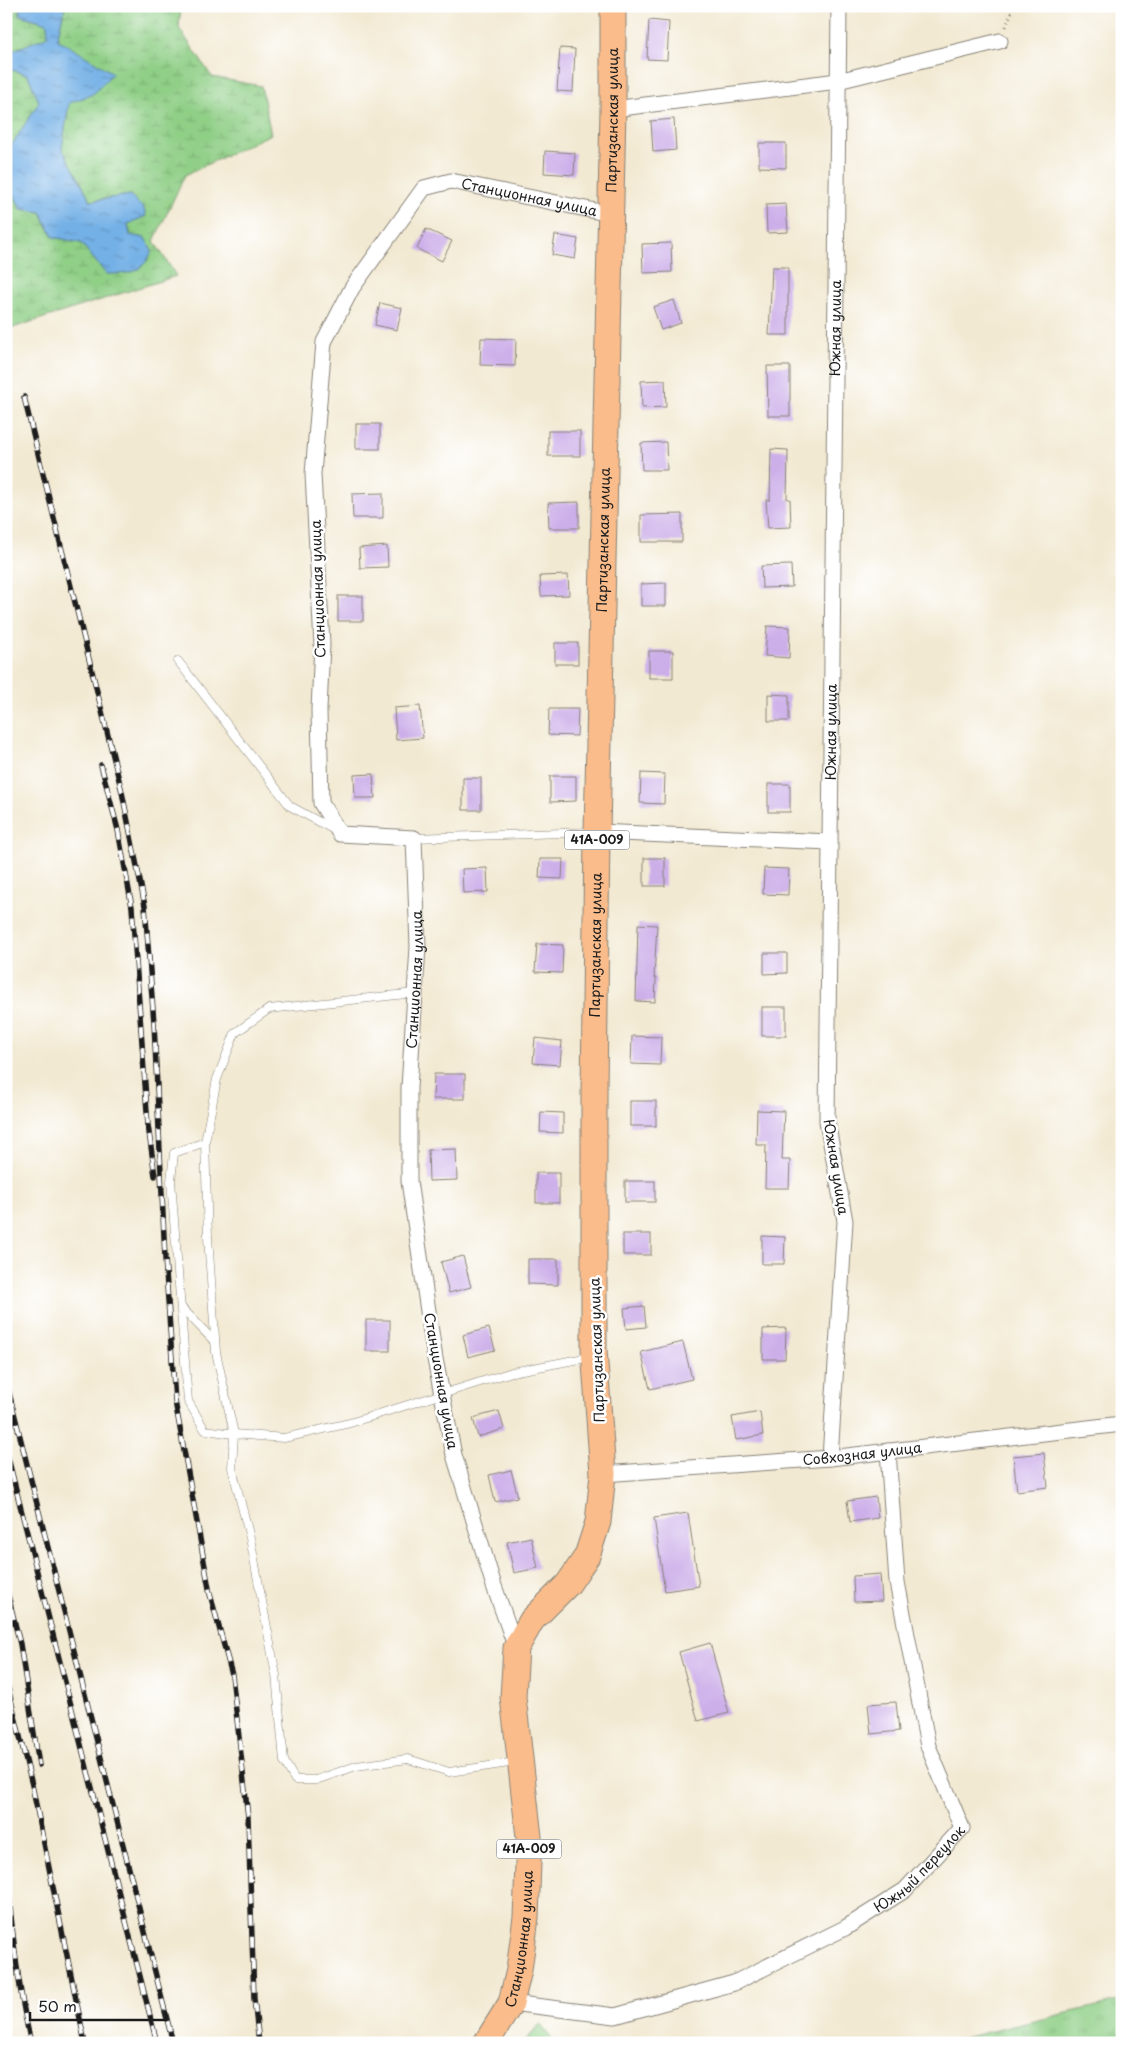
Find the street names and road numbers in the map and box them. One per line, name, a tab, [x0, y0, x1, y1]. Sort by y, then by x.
street label: Партизанская улица	[600, 48, 623, 193]
street label: Станционная улица	[460, 172, 599, 221]
street label: Южная улица	[824, 280, 846, 376]
street label: Партизанская улица	[591, 467, 615, 613]
street label: Станционная улица	[305, 519, 330, 658]
street label: Южная улица	[820, 684, 842, 780]
road number: 41А-009	[564, 830, 630, 850]
street label: Партизанская улица	[584, 872, 607, 1018]
street label: Станционная улица	[401, 910, 428, 1049]
street label: Южная улица	[819, 1118, 854, 1216]
street label: Партизанская улица	[583, 1277, 610, 1423]
street label: Станционная улица	[419, 1311, 464, 1451]
street label: Совхозная улица	[802, 1436, 923, 1470]
street label: Южный переулок	[870, 1820, 970, 1917]
road number: 41А-009	[496, 1840, 562, 1858]
street label: Станционная улица	[499, 1870, 538, 2010]

